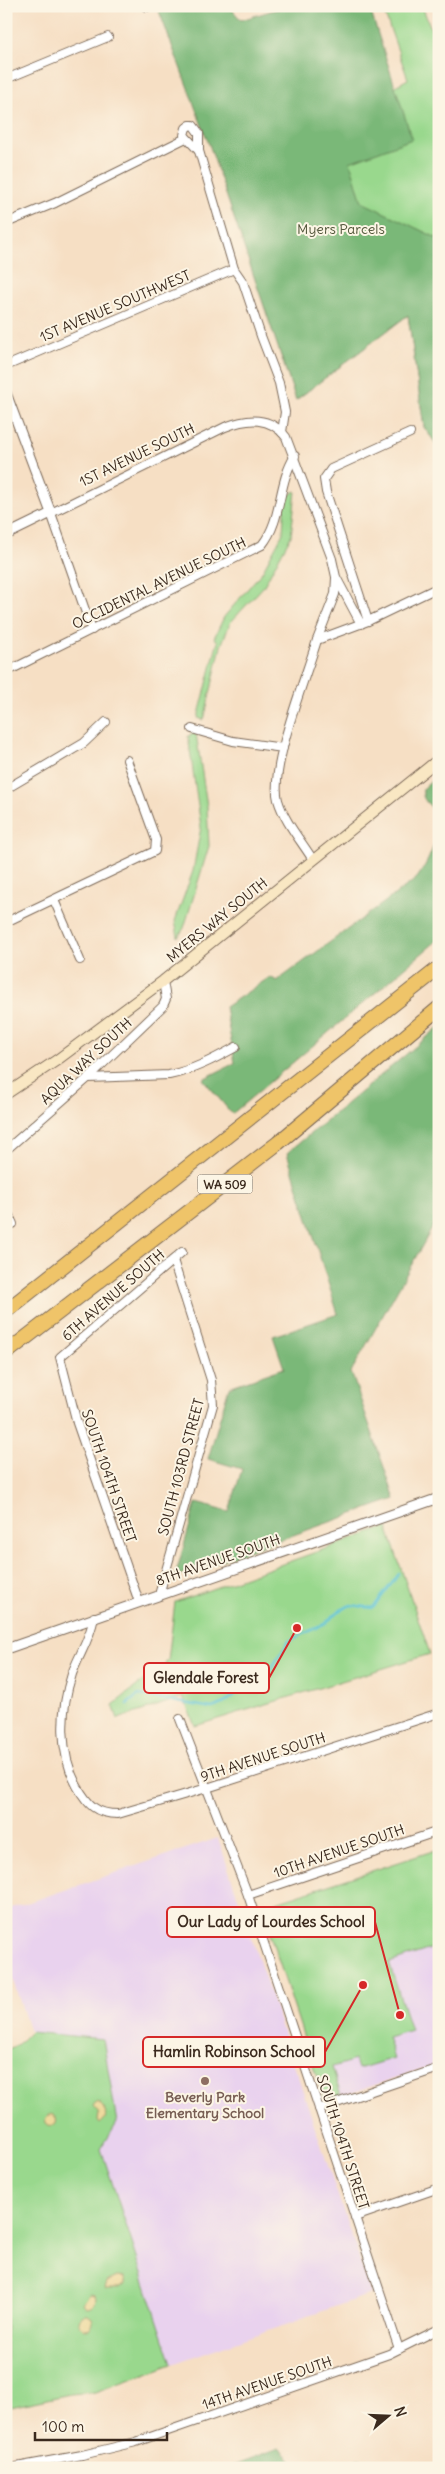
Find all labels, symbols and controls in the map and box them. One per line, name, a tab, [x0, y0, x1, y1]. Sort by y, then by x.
park label: Myers Parcels	[297, 220, 385, 238]
street label: 1ST AVENUE SOUTHWEST	[37, 266, 193, 346]
street label: 1ST AVENUE SOUTH	[76, 419, 198, 491]
street label: OCCIDENTAL AVENUE SOUTH	[69, 533, 249, 633]
street label: MYERS WAY SOUTH	[163, 874, 271, 966]
street label: AQUA WAY SOUTH	[36, 1014, 136, 1108]
road number: WA 509	[198, 1174, 252, 1194]
street label: 6TH AVENUE SOUTH	[58, 1245, 168, 1345]
street label: SOUTH 103RD STREET	[154, 1396, 208, 1538]
street label: SOUTH 104TH STREET	[78, 1407, 140, 1545]
street label: 8TH AVENUE SOUTH	[153, 1530, 283, 1590]
callout: Glendale Forest	[144, 1663, 269, 1693]
text: Glendale Forest	[153, 1668, 260, 1687]
street label: 9TH AVENUE SOUTH	[198, 1728, 328, 1786]
street label: 10TH AVENUE SOUTH	[271, 1820, 407, 1882]
callout: Our Lady of Lourdes School	[167, 1907, 375, 1937]
text: Our Lady of Lourdes School	[177, 1912, 365, 1932]
callout: Hamlin Robinson School	[143, 2037, 325, 2067]
text: Hamlin Robinson School	[153, 2042, 315, 2061]
street label: SOUTH 104TH STREET	[313, 2073, 373, 2211]
marker: Beverly Park Elementary School	[199, 2075, 211, 2087]
place label: Beverly Park Elementary School	[146, 2088, 264, 2122]
street label: 14TH AVENUE SOUTH	[200, 2352, 334, 2414]
north arrow	[362, 2392, 412, 2442]
text: N	[390, 2404, 410, 2419]
scale bar	[35, 2409, 168, 2441]
text: 100 m	[42, 2417, 84, 2436]

